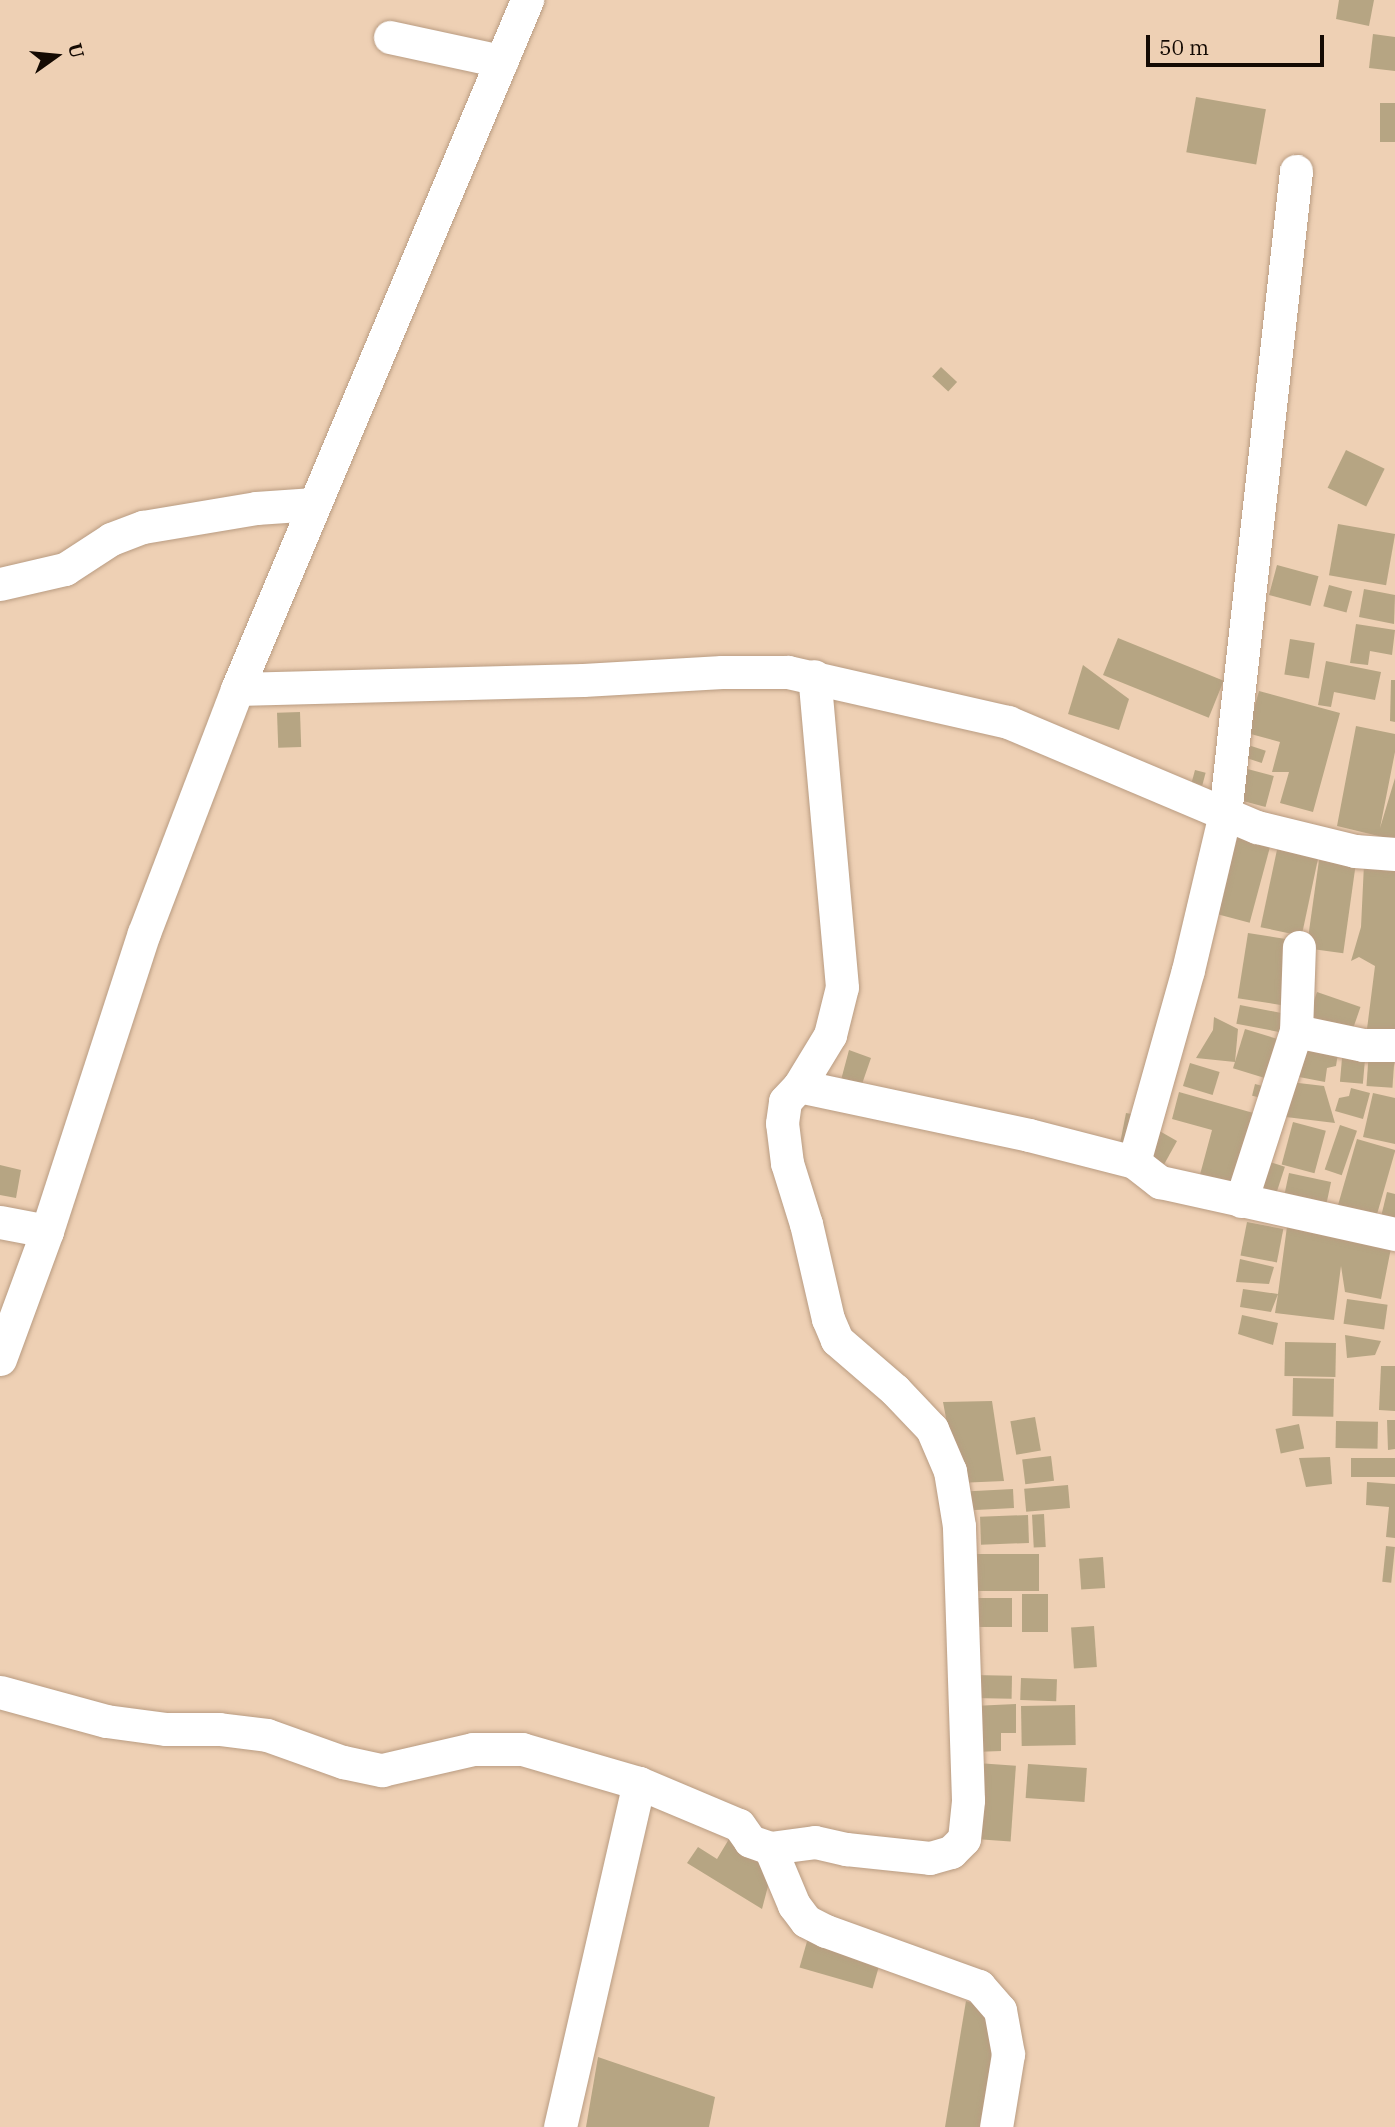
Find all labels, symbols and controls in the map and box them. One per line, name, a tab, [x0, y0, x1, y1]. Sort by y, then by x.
north arrow	[21, 21, 91, 91]
scale bar	[1150, 21, 1328, 65]
text: 50 m	[1159, 33, 1209, 61]
text: U	[63, 40, 90, 61]

